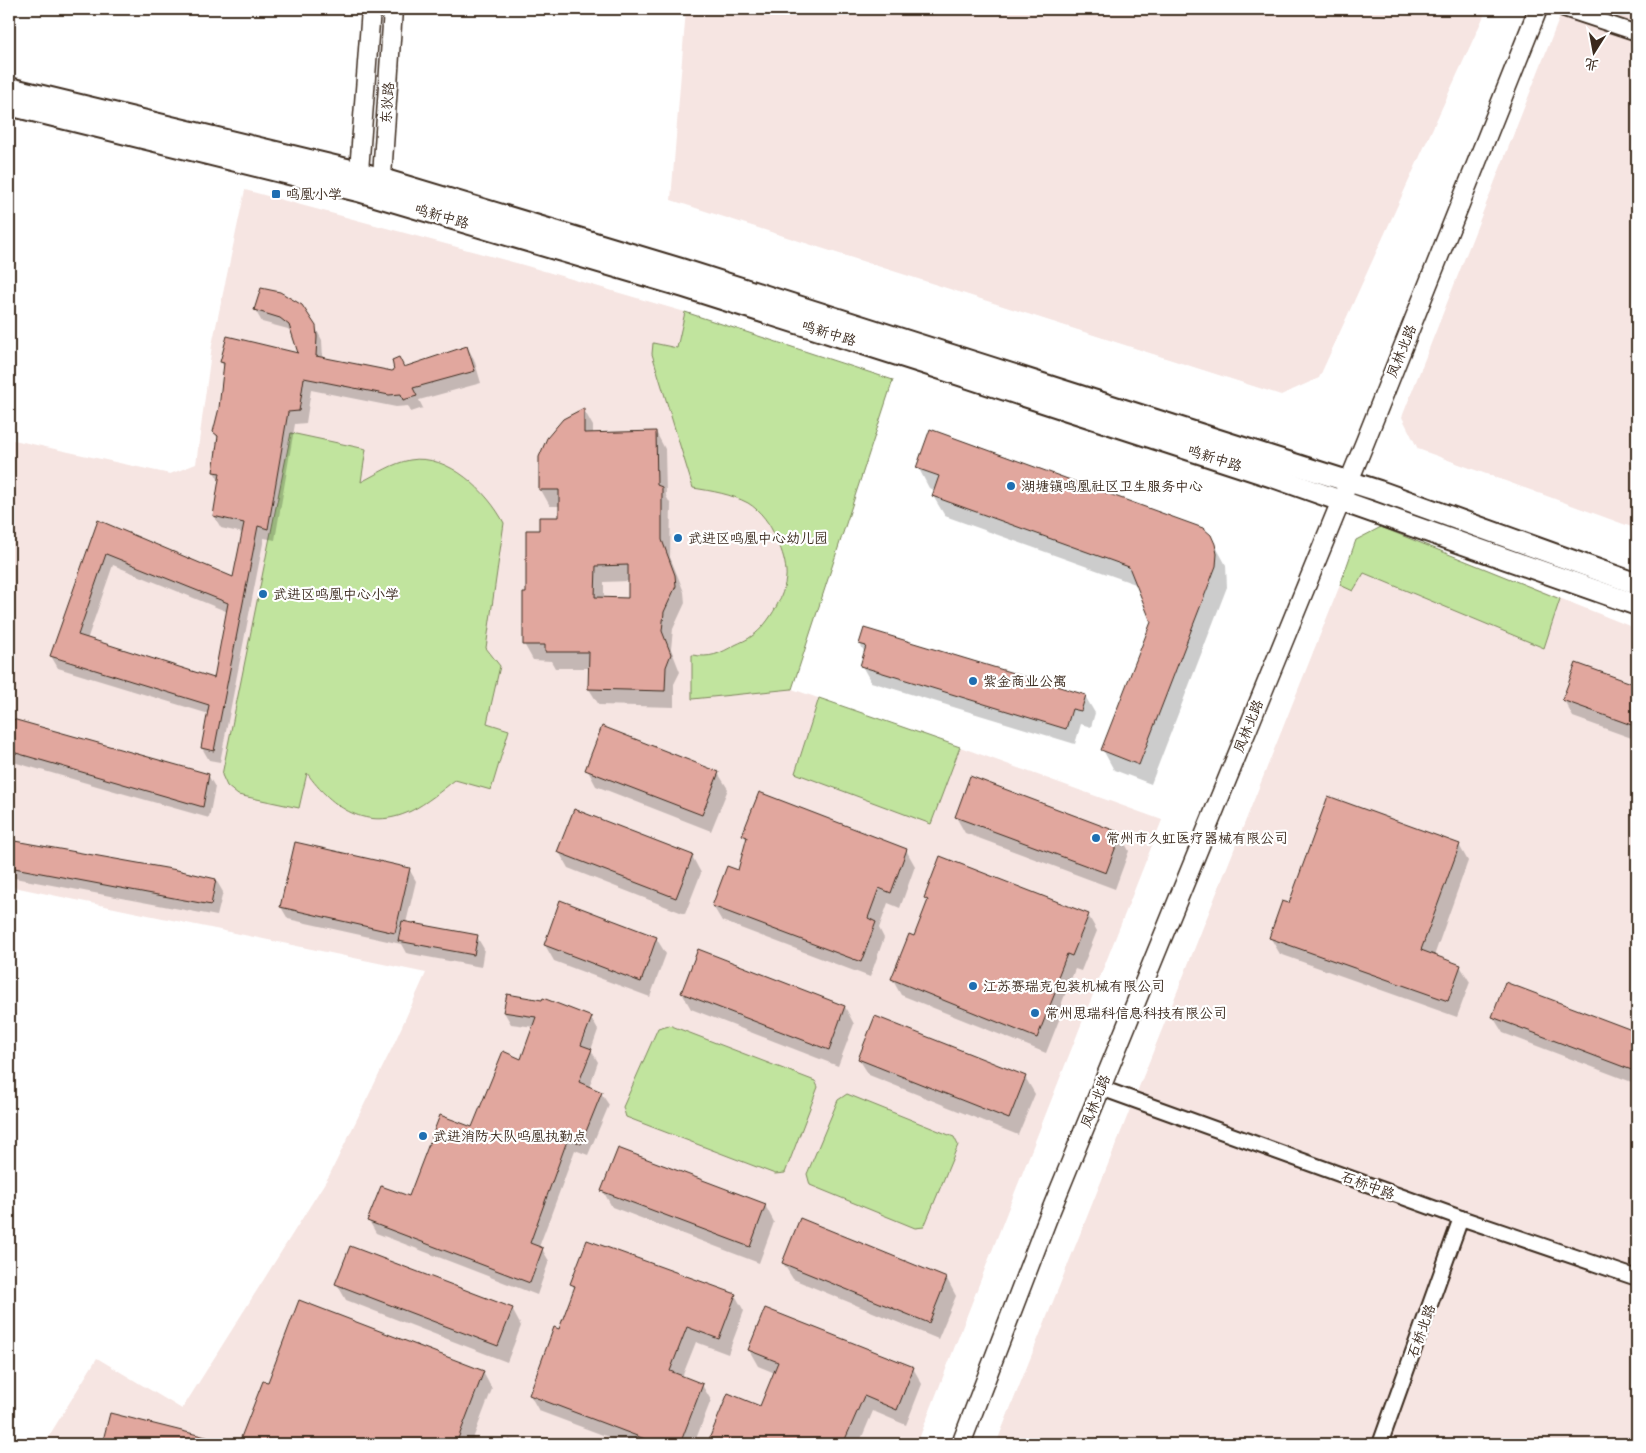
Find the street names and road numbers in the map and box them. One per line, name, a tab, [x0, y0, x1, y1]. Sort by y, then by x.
street label: 东狄路	[378, 81, 397, 125]
street label: 鸣新中路	[413, 201, 471, 232]
street label: 鸣新中路	[800, 317, 858, 350]
street label: 凤林北路	[1383, 322, 1420, 380]
street label: 鸣新中路	[1186, 442, 1244, 475]
street label: 凤林北路	[1230, 697, 1267, 755]
street label: 凤林北路	[1077, 1072, 1114, 1130]
street label: 石桥中路	[1339, 1168, 1397, 1203]
street label: 石桥北路	[1404, 1302, 1439, 1360]

